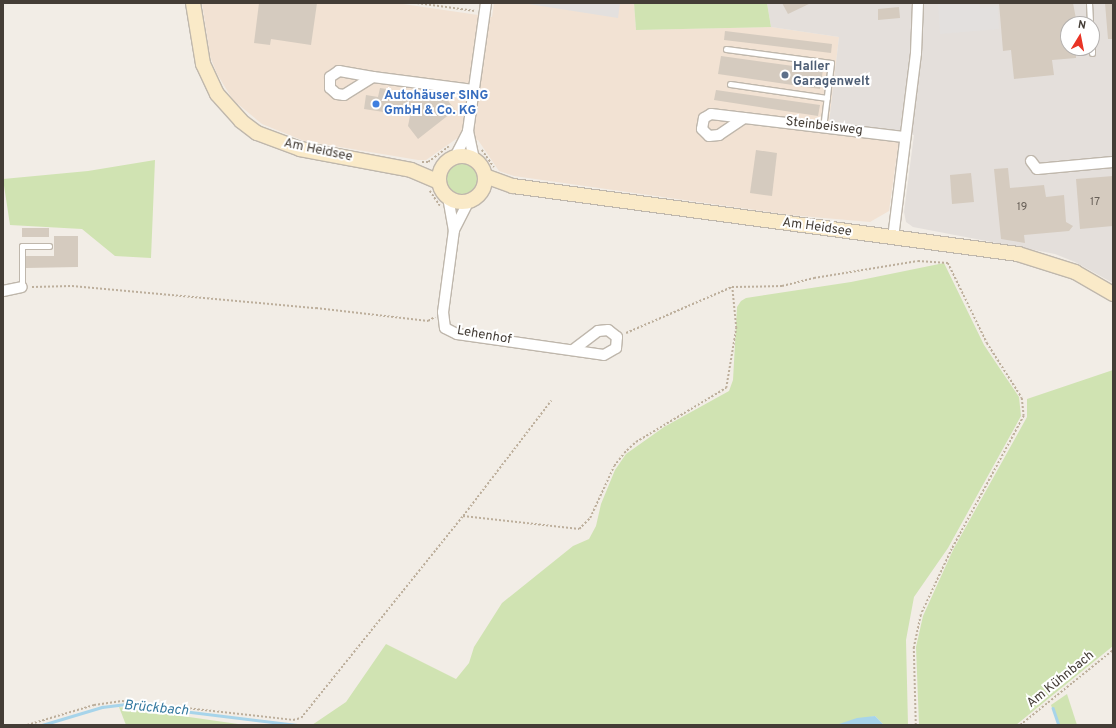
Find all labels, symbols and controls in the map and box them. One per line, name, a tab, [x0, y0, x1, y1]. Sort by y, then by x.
north arrow	[1060, 16, 1100, 56]
text: N	[1077, 18, 1087, 33]
place label: Haller Garagenwelt	[793, 60, 870, 91]
marker: Haller Garagenwelt	[780, 70, 790, 80]
place label: Autohäuser SING GmbH & Co. KG	[384, 89, 488, 120]
marker: Autohäuser SING GmbH & Co. KG	[371, 99, 381, 109]
street label: Steinbeisweg	[785, 115, 863, 139]
street label: Am Heidsee	[282, 136, 354, 166]
house number: 17	[1090, 195, 1100, 209]
house number: 19	[1017, 200, 1027, 214]
street label: Am Heidsee	[781, 215, 853, 241]
street label: Lehenhof	[455, 324, 513, 348]
street label: Am Kühnbach	[1024, 648, 1098, 712]
water label: Brückbach	[123, 698, 189, 720]

